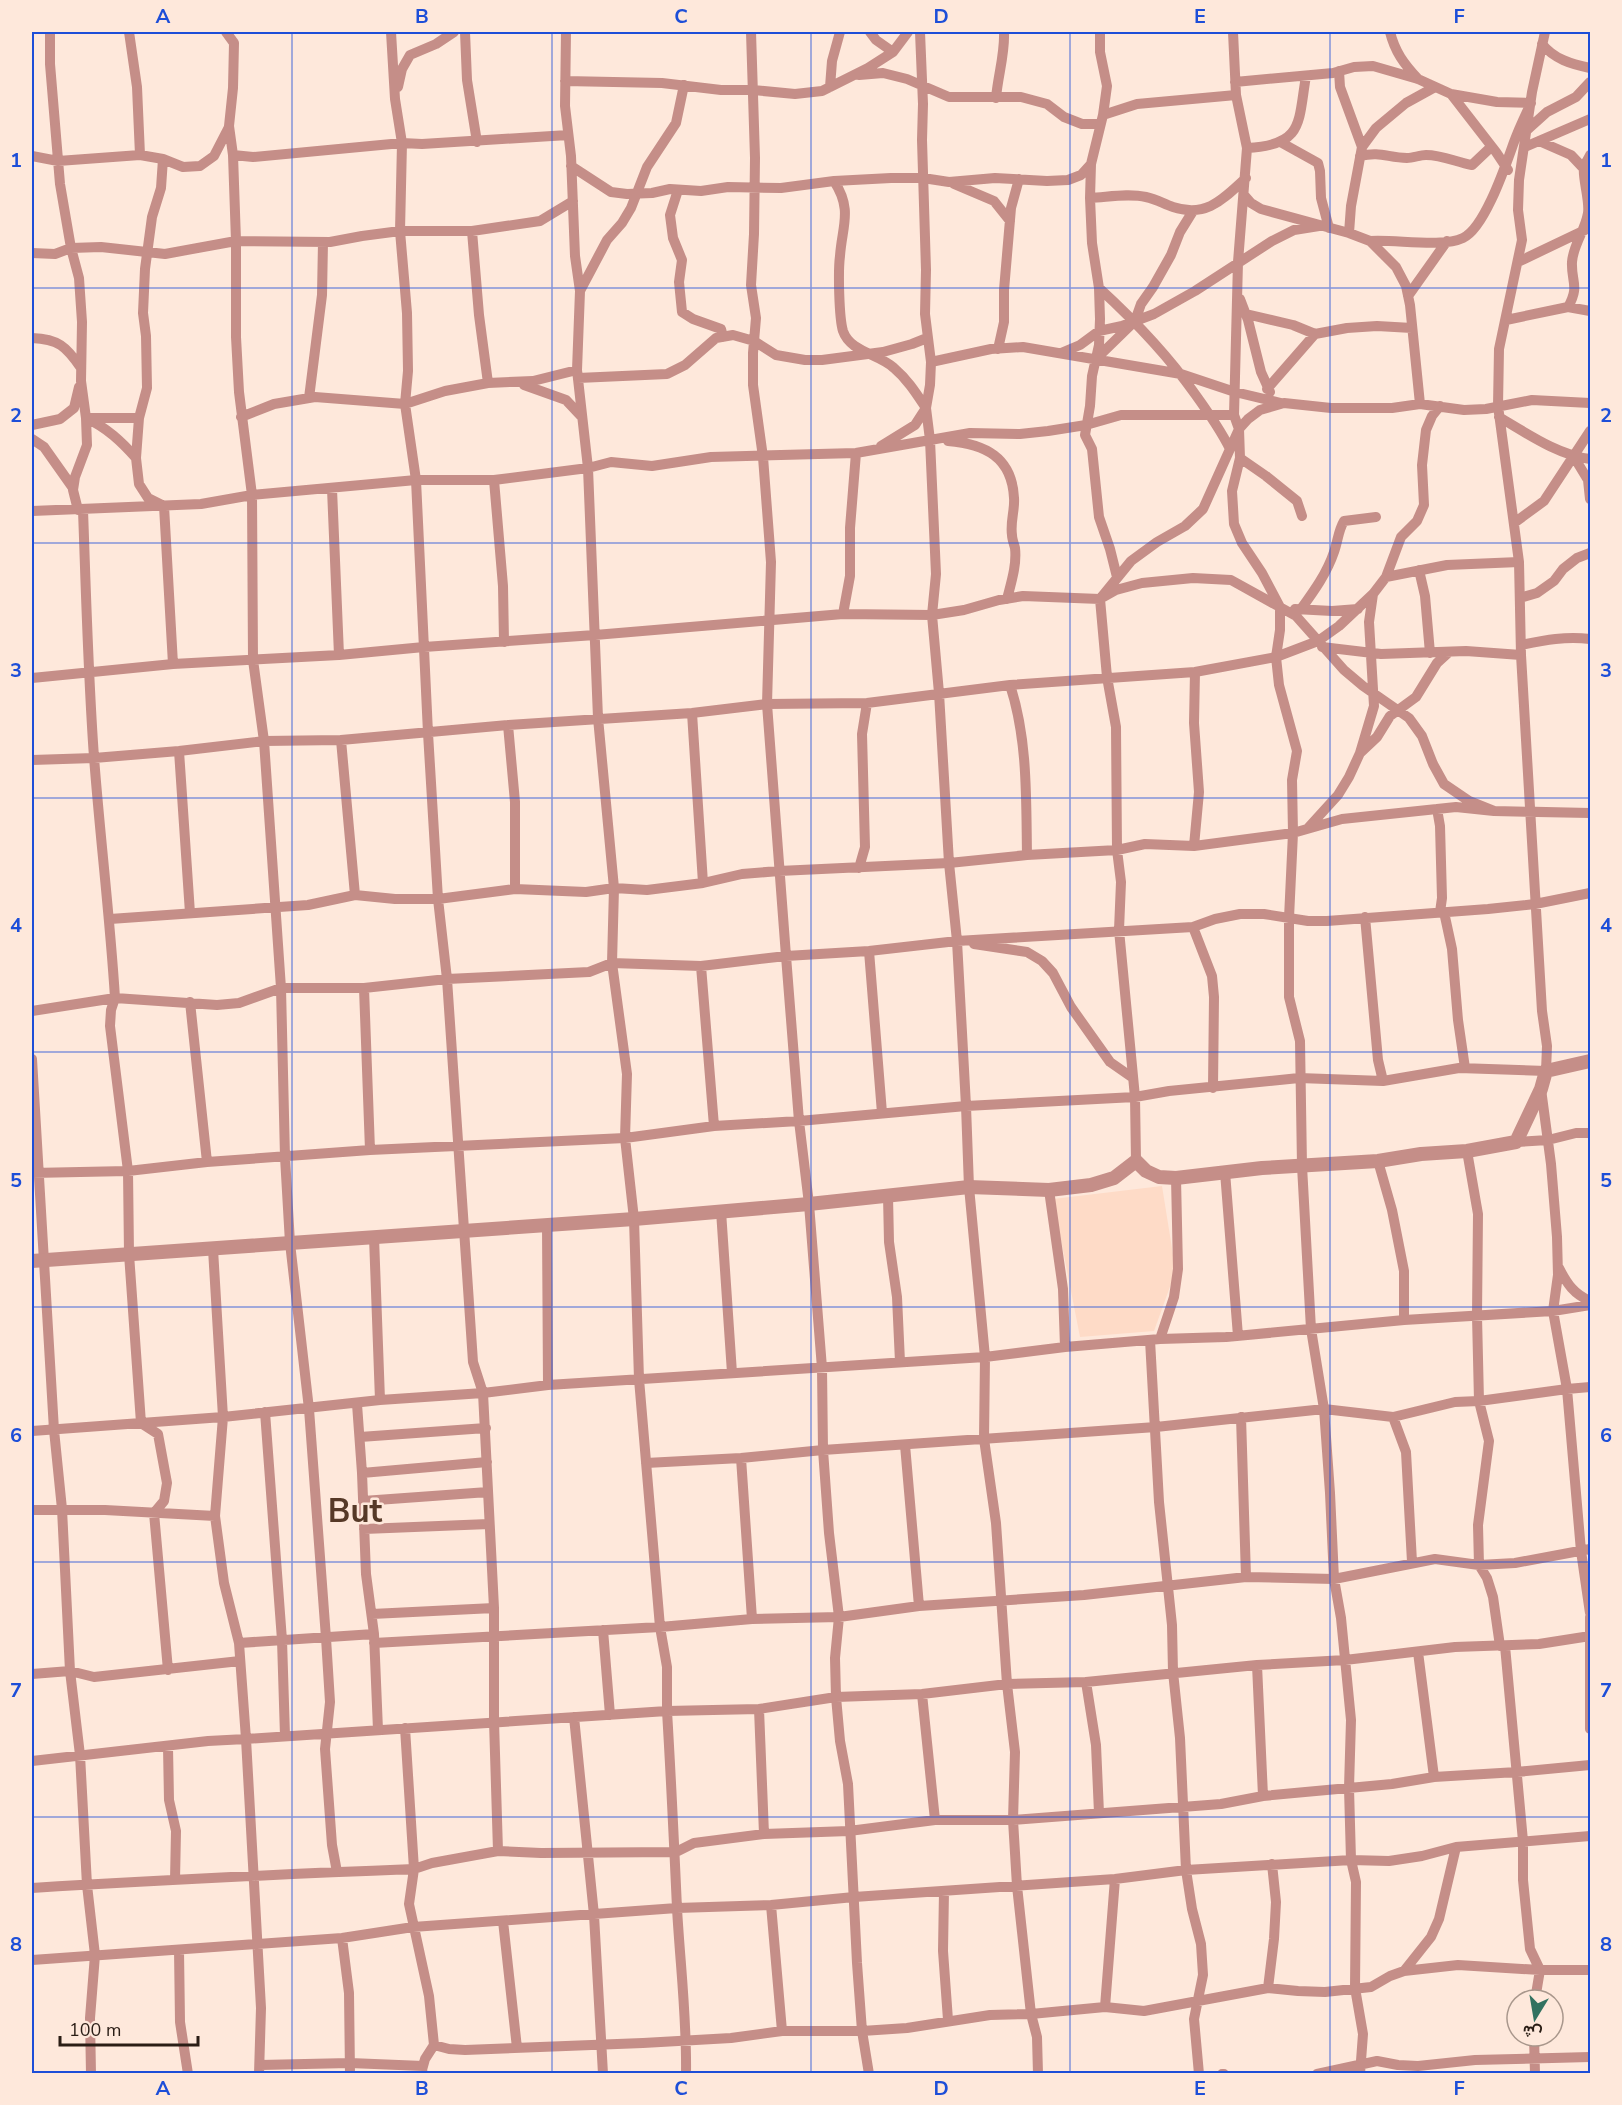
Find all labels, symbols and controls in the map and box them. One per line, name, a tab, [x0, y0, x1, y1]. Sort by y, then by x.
text: A	[156, 3, 171, 30]
text: B	[415, 3, 429, 30]
text: C	[674, 3, 688, 30]
text: D	[933, 3, 949, 30]
text: E	[1194, 3, 1206, 30]
text: F	[1453, 3, 1465, 30]
text: 1	[10, 147, 22, 174]
text: 1	[1600, 147, 1612, 174]
text: 2	[10, 402, 22, 429]
text: 2	[1600, 402, 1612, 429]
text: 3	[10, 657, 22, 684]
text: 3	[1600, 657, 1612, 684]
text: 4	[10, 912, 22, 939]
text: 4	[1600, 912, 1612, 939]
text: 5	[10, 1167, 22, 1194]
text: 5	[1600, 1167, 1612, 1194]
text: 6	[10, 1422, 22, 1449]
text: 6	[1600, 1422, 1612, 1449]
district label: But	[328, 1489, 383, 1534]
text: 7	[10, 1677, 22, 1704]
text: 7	[1600, 1677, 1612, 1704]
text: 8	[10, 1931, 22, 1958]
text: 8	[1600, 1931, 1612, 1958]
north arrow	[1505, 1988, 1565, 2048]
scale bar	[60, 2009, 198, 2047]
text: 100 m	[69, 2018, 121, 2042]
text: ش	[1521, 2019, 1544, 2044]
text: A	[156, 2075, 171, 2102]
text: B	[415, 2075, 429, 2102]
text: C	[674, 2075, 688, 2102]
text: D	[933, 2075, 949, 2102]
text: E	[1194, 2075, 1206, 2102]
text: F	[1453, 2075, 1465, 2102]

